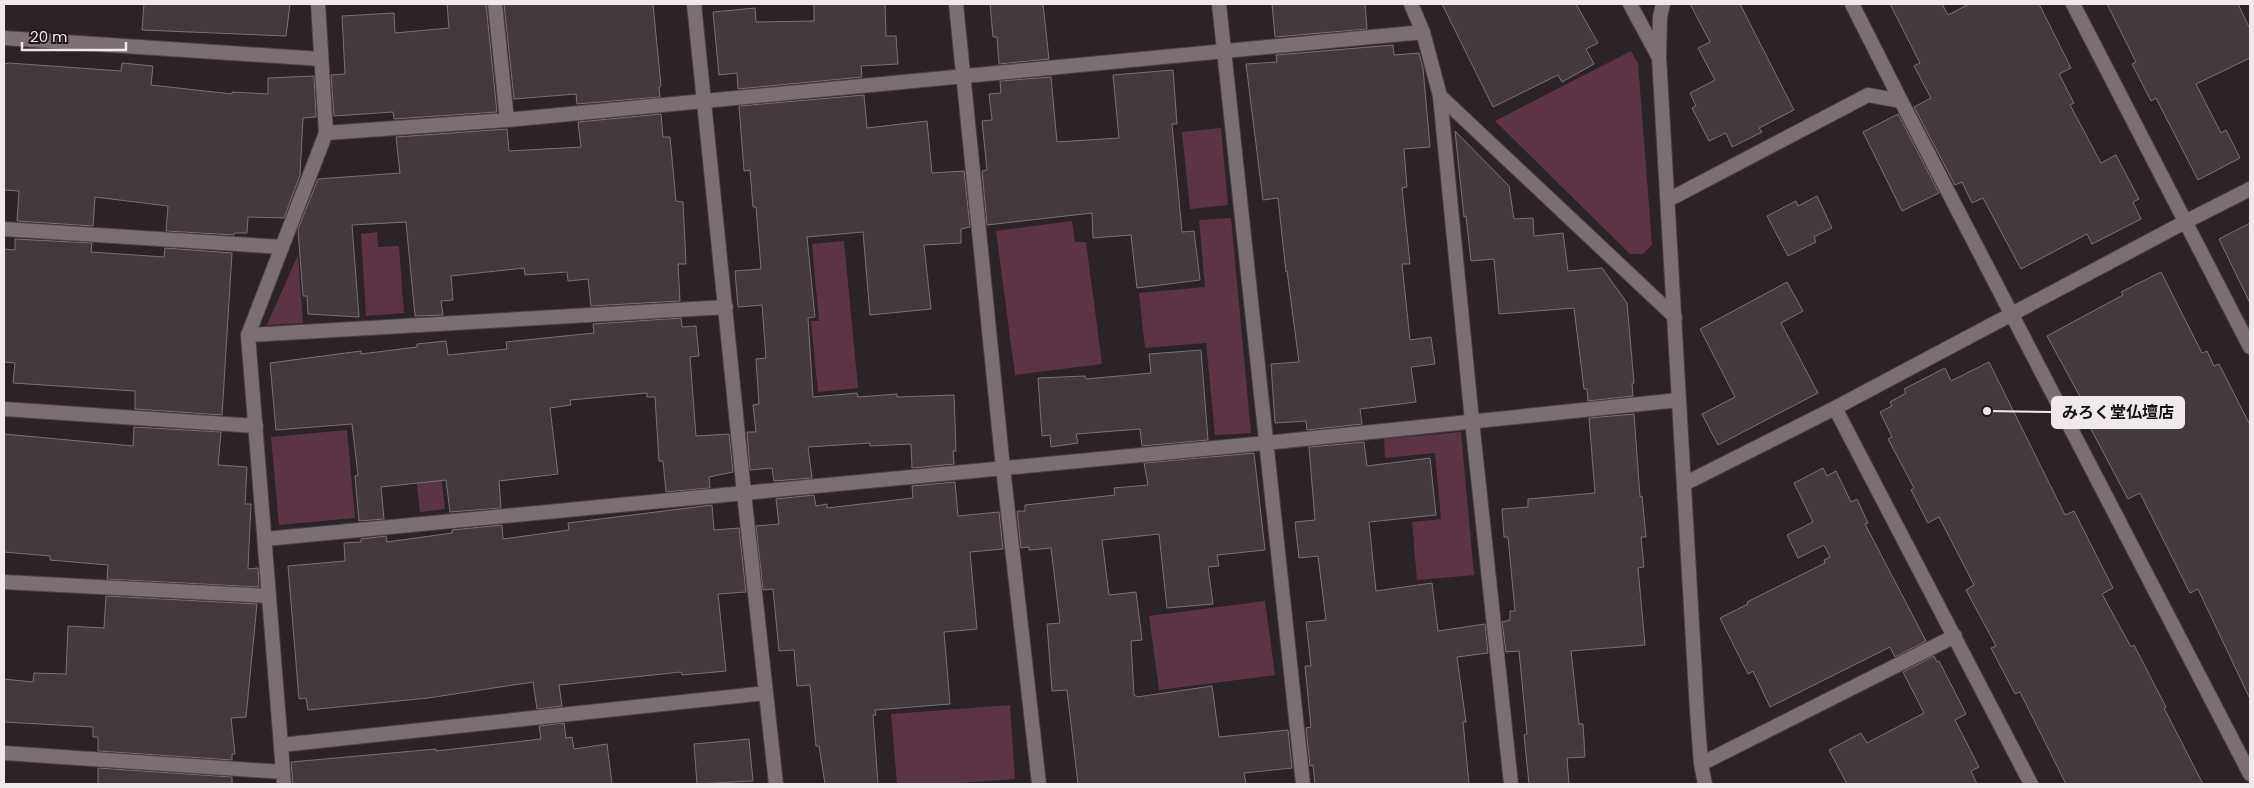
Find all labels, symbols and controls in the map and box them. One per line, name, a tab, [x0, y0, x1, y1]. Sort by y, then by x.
scale bar	[22, 20, 126, 52]
text: 20 m	[30, 26, 68, 47]
callout: みろく堂仏壇店	[2052, 397, 2184, 428]
text: みろく堂仏壇店	[2062, 401, 2174, 424]

